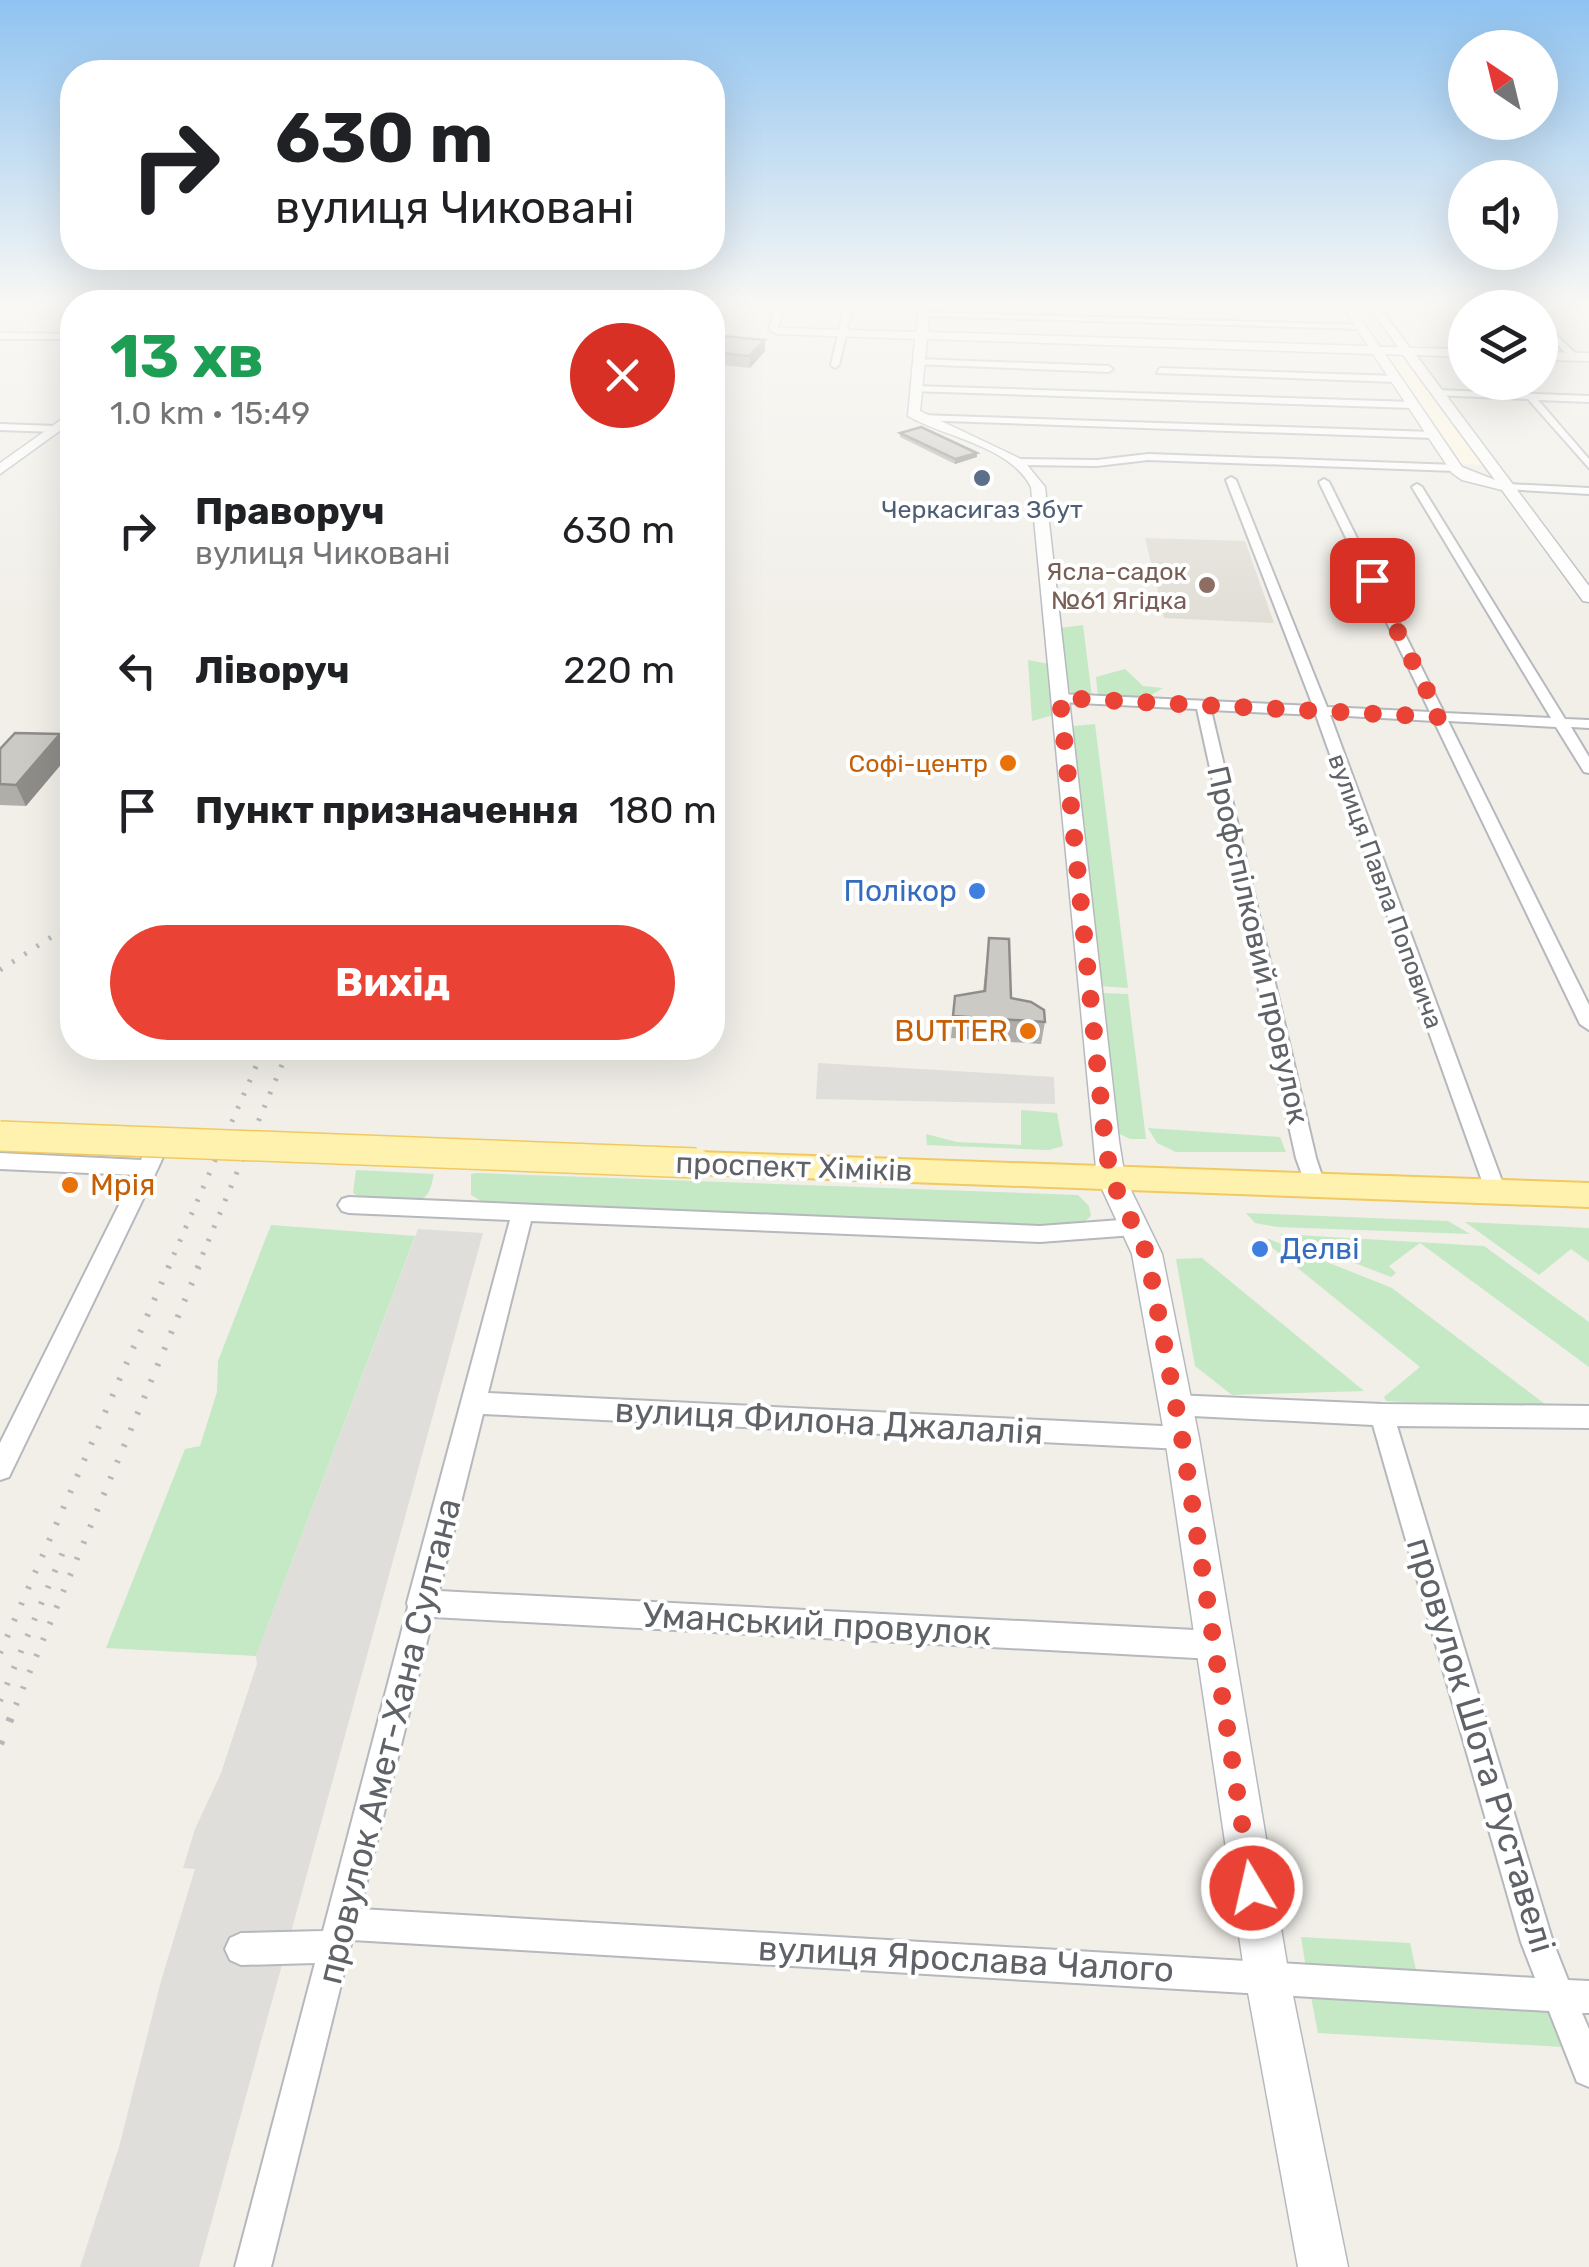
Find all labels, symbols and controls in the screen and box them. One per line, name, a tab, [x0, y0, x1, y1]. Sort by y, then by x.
north arrow	[1448, 30, 1558, 140]
map controls	[1448, 30, 1558, 400]
text: 630 m	[275, 97, 493, 180]
icon: right	[110, 100, 240, 230]
button: sound	[1448, 160, 1558, 270]
text: вулиця Чиковані	[275, 181, 634, 234]
button: layers	[1448, 290, 1558, 400]
text: 13 хв	[110, 321, 264, 392]
button: close	[570, 323, 675, 428]
text: 1.0 km · 15:49	[110, 394, 310, 432]
marker: Черкасигаз Збут	[971, 467, 993, 489]
text: Праворуч	[195, 488, 385, 534]
place label: Черкасигаз Збут	[881, 495, 1083, 524]
icon: right	[110, 503, 165, 558]
text: 630 m	[562, 507, 675, 553]
text: вулиця Чиковані	[195, 534, 451, 572]
pin	[1330, 538, 1415, 623]
icon: arrive	[1345, 553, 1400, 608]
place label: Ясла-садок №61 Ягідка	[1046, 557, 1187, 615]
marker: Ясла-садок №61 Ягідка	[1196, 574, 1218, 596]
icon: left	[110, 643, 165, 698]
text: Ліворуч	[195, 647, 350, 693]
text: 220 m	[563, 647, 675, 693]
place label: Софі-центр	[849, 749, 988, 778]
street label: вулиця Павла Поповича	[1322, 750, 1449, 1032]
marker: Софі-центр	[997, 752, 1019, 774]
street label: Профспілковий провулок	[1199, 763, 1317, 1127]
icon: arrive	[110, 783, 165, 838]
text: Пункт призначення	[195, 787, 579, 833]
text: 180 m	[609, 787, 717, 833]
place label: Полікор	[844, 873, 957, 909]
marker: Полікор	[966, 880, 988, 902]
button: Вихід	[110, 925, 675, 1040]
place label: BUTTER	[894, 1013, 1008, 1049]
marker: BUTTER	[1017, 1020, 1039, 1042]
street label: проспект Хіміків	[675, 1145, 913, 1189]
place label: Мрія	[90, 1167, 155, 1203]
marker: Мрія	[59, 1174, 81, 1196]
place label: Делві	[1280, 1231, 1359, 1267]
marker: Делві	[1249, 1238, 1271, 1260]
street label: вулиця Филона Джалалія	[614, 1389, 1044, 1453]
street label: провулок Амет-Хана Султана	[308, 1494, 470, 1988]
street label: провулок Шота Руставелі	[1398, 1532, 1564, 1958]
street label: Уманський провулок	[642, 1594, 992, 1654]
position arrow	[1200, 1836, 1304, 1940]
street label: вулиця Ярослава Чалого	[757, 1927, 1175, 1991]

